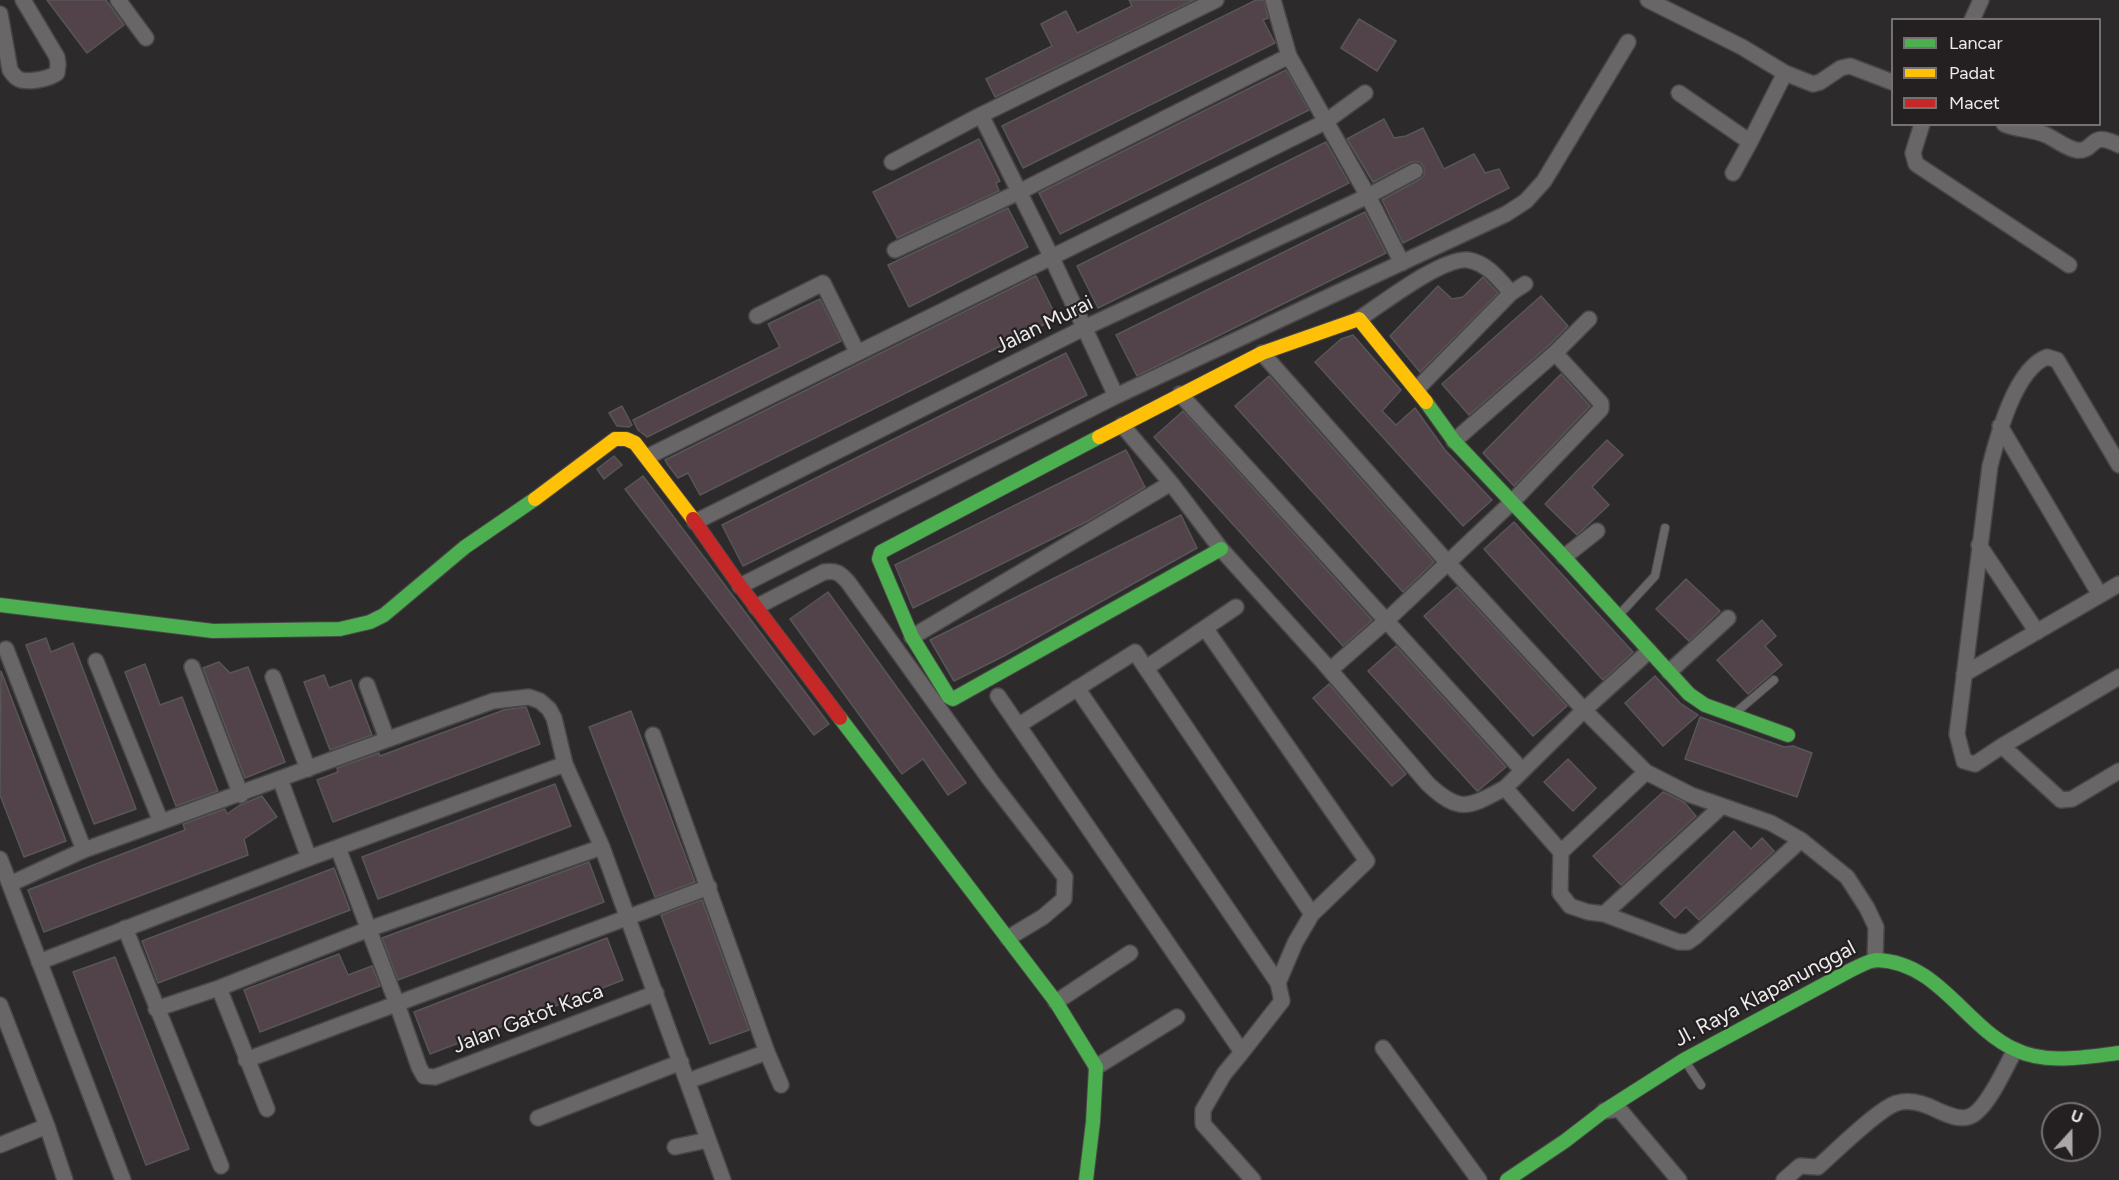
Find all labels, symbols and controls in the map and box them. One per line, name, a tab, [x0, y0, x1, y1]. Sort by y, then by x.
legend	[1891, 18, 2101, 126]
text: Lancar	[1949, 32, 2003, 54]
text: Padat	[1949, 62, 1995, 84]
text: Macet	[1949, 92, 2000, 114]
street label: Jalan Murai	[991, 290, 1097, 360]
street label: Jl. Raya Klapanunggal	[1670, 936, 1860, 1052]
street label: Jalan Gatot Kaca	[449, 979, 607, 1059]
north arrow	[2041, 1102, 2101, 1162]
text: U	[2068, 1106, 2086, 1127]

